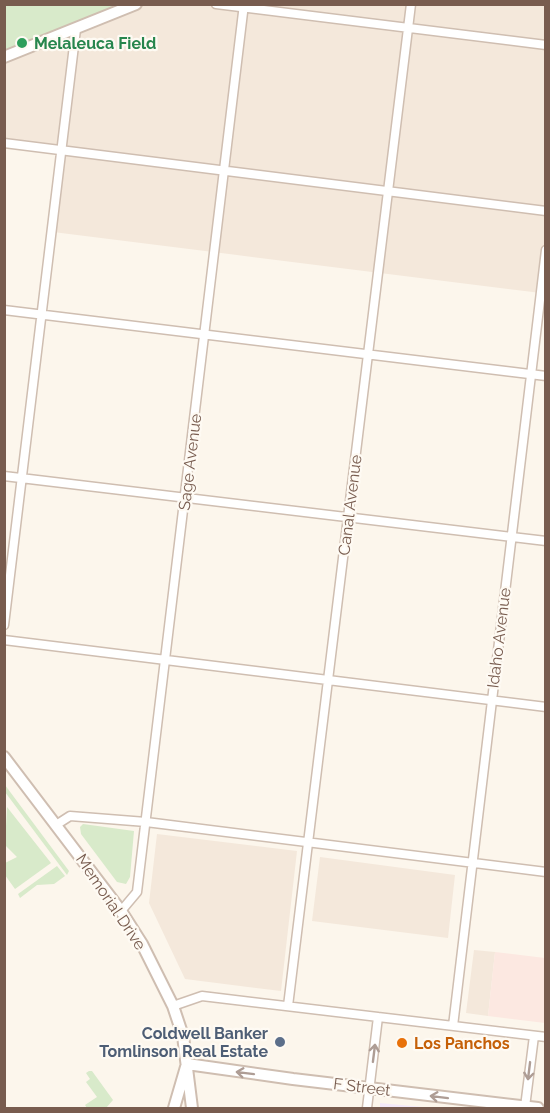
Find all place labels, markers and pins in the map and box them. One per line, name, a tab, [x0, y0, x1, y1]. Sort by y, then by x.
place label: Melaleuca Field	[34, 34, 156, 53]
marker: Melaleuca Field	[15, 36, 29, 50]
place label: Coldwell Banker Tomlinson Real Estate	[99, 1024, 268, 1061]
place label: Los Panchos	[414, 1034, 510, 1053]
marker: Coldwell Banker Tomlinson Real Estate	[273, 1035, 287, 1049]
marker: Los Panchos	[395, 1036, 409, 1050]

